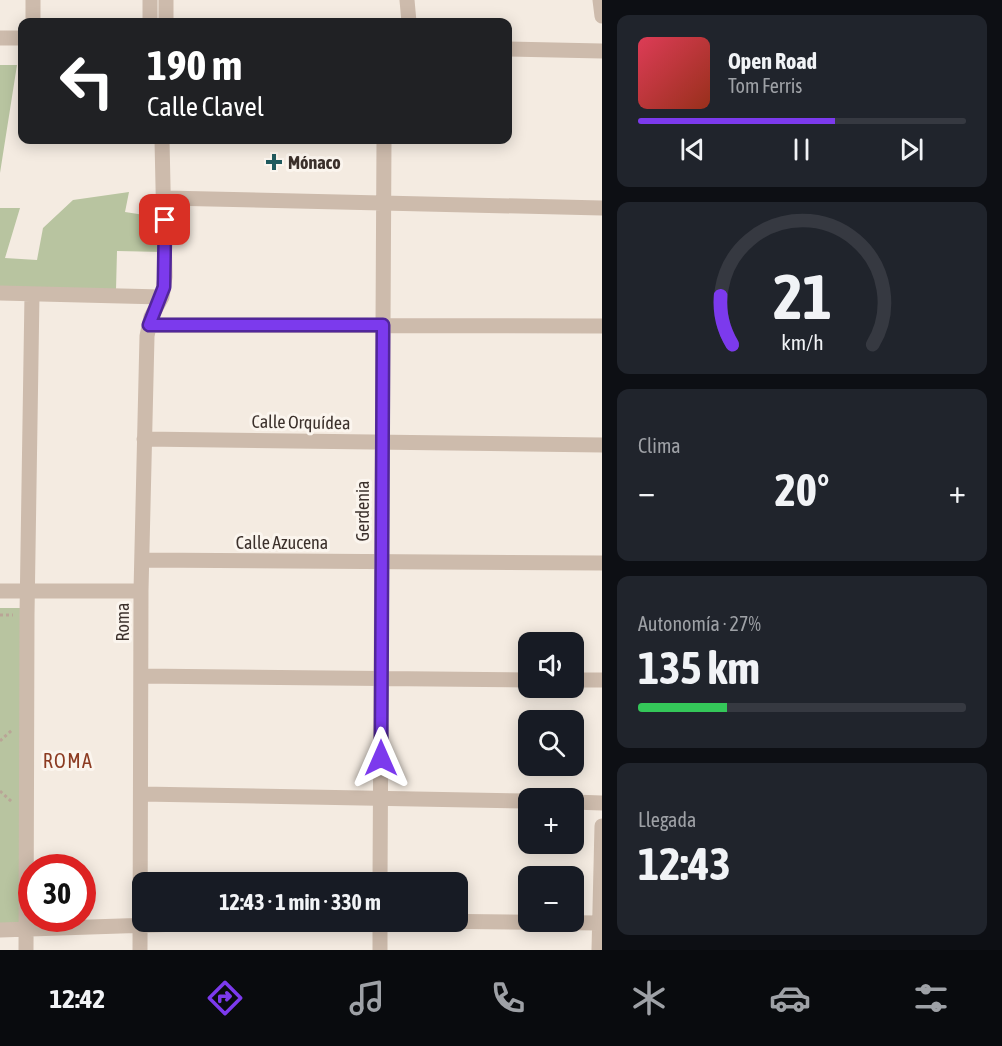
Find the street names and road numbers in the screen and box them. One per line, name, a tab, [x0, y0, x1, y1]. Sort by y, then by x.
street label: Calle Orquídea	[251, 411, 351, 433]
street label: Gerdenia	[352, 481, 373, 541]
street label: Calle Azucena	[236, 532, 328, 553]
street label: Roma	[112, 603, 133, 641]

